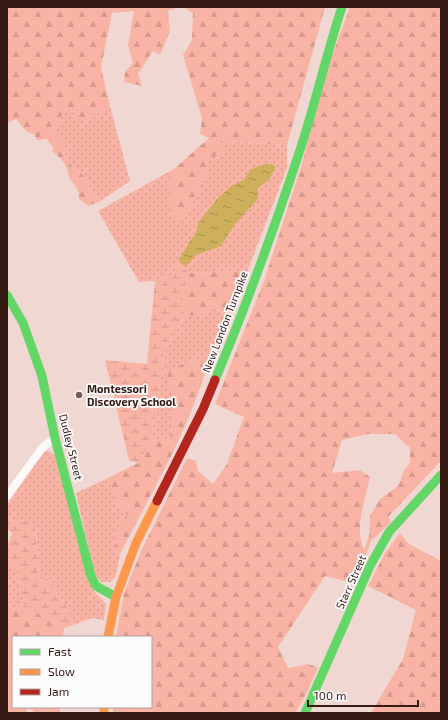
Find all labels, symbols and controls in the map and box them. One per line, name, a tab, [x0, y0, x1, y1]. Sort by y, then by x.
street label: New London Turnpike	[199, 269, 250, 374]
place label: Montessori Discovery School	[87, 382, 176, 409]
marker: Montessori Discovery School	[74, 390, 84, 400]
street label: Dudley Street	[57, 412, 86, 481]
street label: Starr Street	[333, 553, 368, 611]
legend	[12, 636, 152, 708]
text: Fast	[48, 644, 72, 658]
text: Slow	[48, 664, 75, 678]
scale bar	[308, 682, 418, 708]
text: Jam	[48, 684, 69, 698]
text: 100 m	[314, 688, 346, 702]

